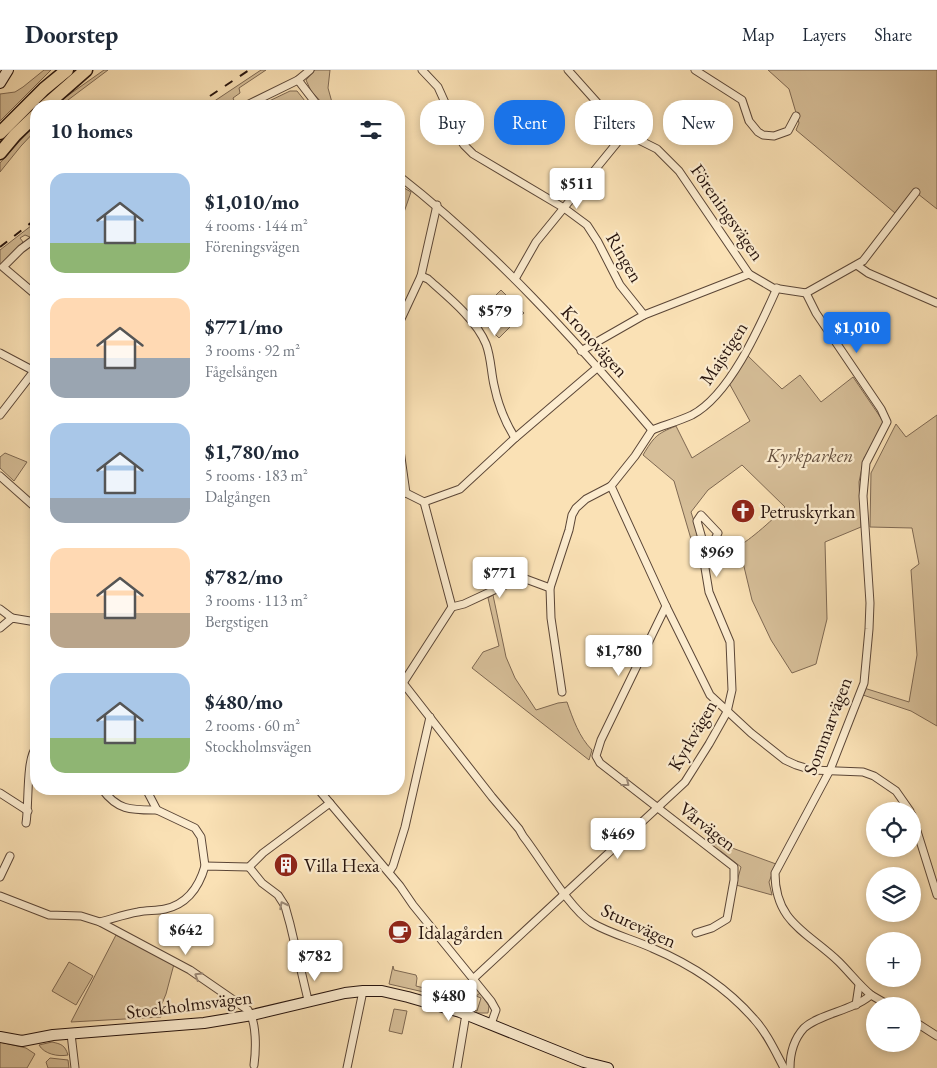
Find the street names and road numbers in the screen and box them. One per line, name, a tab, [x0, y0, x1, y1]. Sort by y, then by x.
street label: Föreningsvägen	[685, 159, 770, 266]
street label: Ringen	[600, 228, 649, 287]
street label: Kronovägen	[556, 300, 634, 383]
street label: Majstigen	[694, 317, 753, 390]
street label: Sommarvägen	[797, 674, 858, 779]
street label: Kyrkvägen	[662, 695, 723, 775]
street label: Vårvägen	[674, 796, 741, 857]
street label: Sturevägen	[597, 897, 680, 954]
street label: Stockholmsvägen	[125, 984, 253, 1025]

